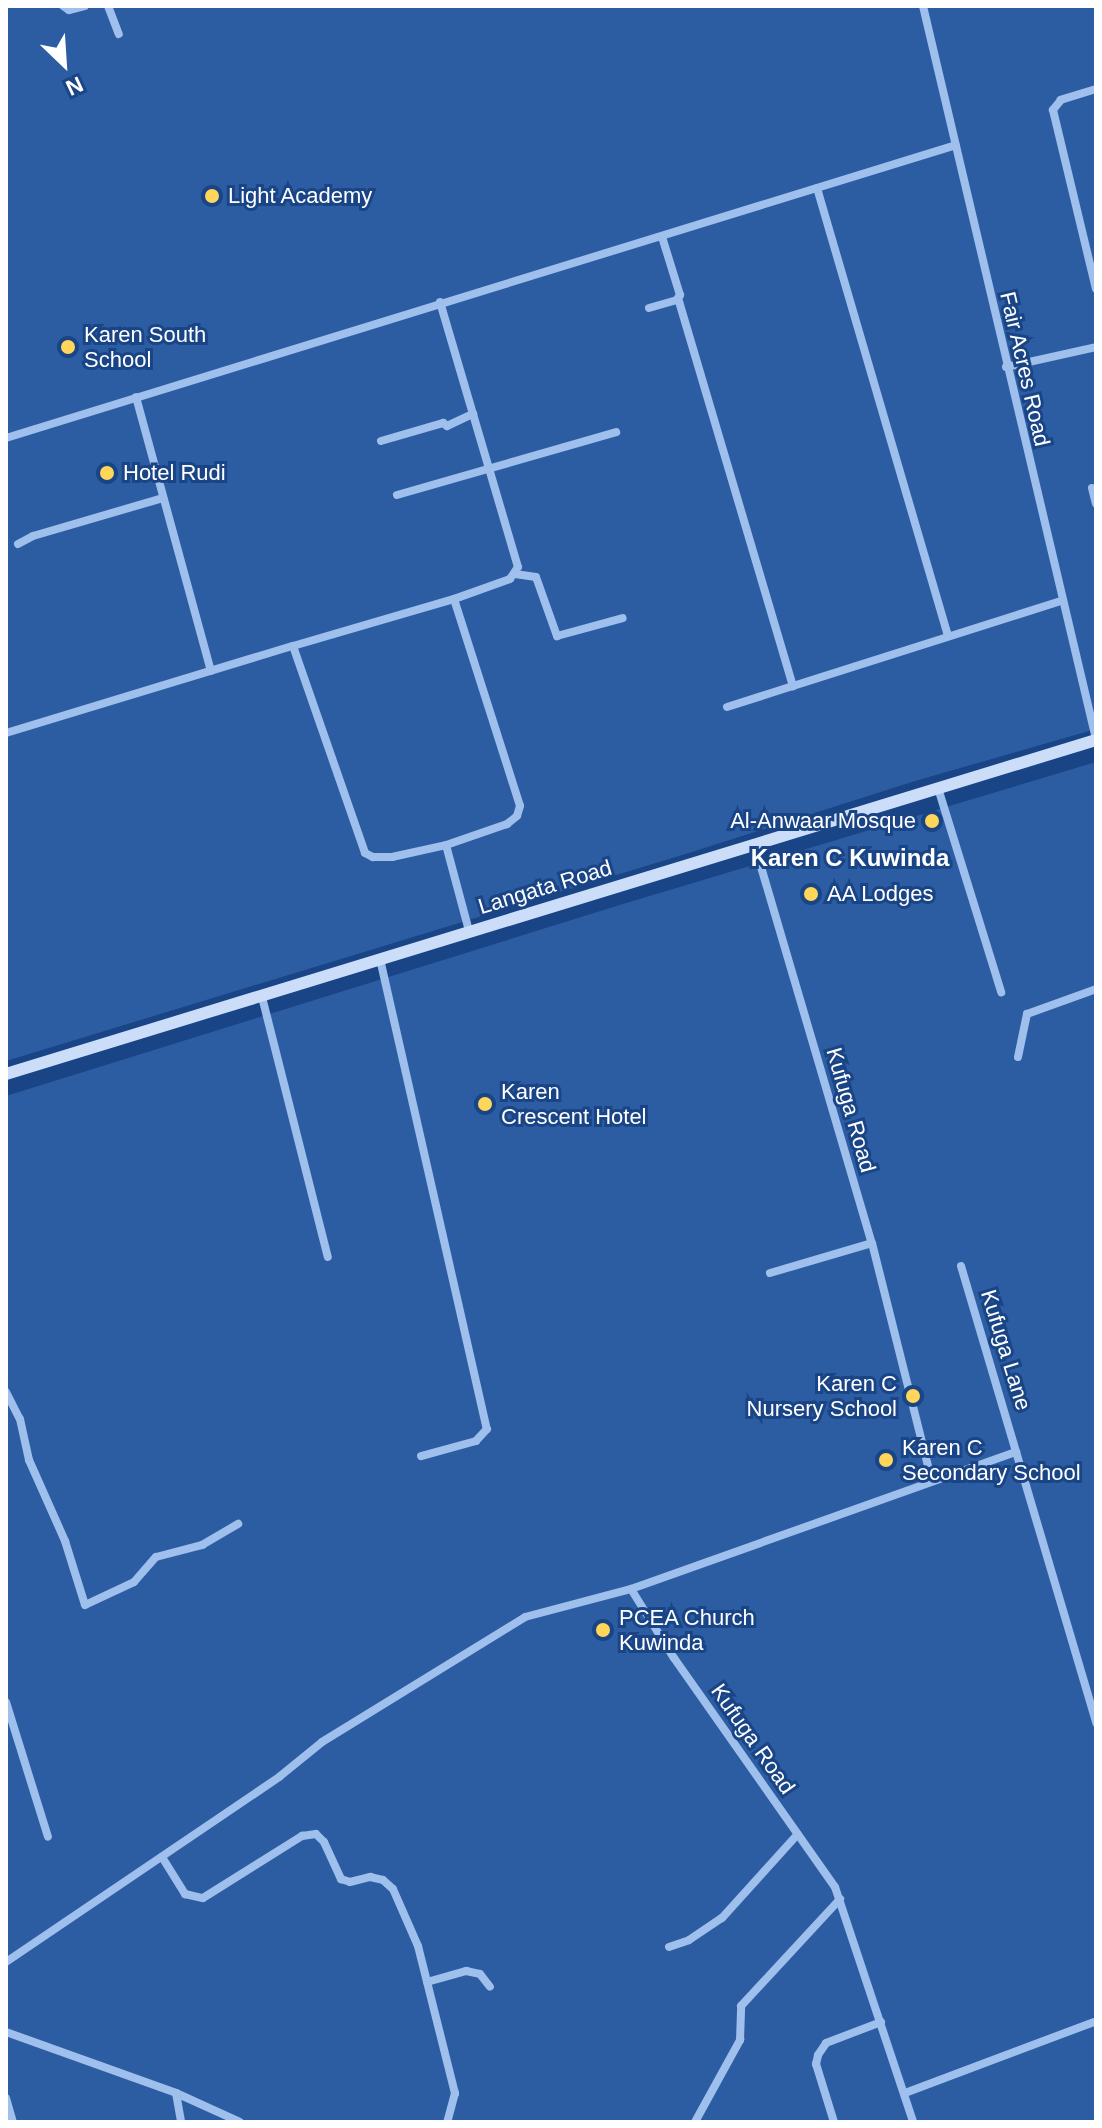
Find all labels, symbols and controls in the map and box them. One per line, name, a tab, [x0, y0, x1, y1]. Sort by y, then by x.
north arrow	[24, 24, 104, 104]
text: N	[62, 72, 87, 101]
place label: Light Academy	[228, 183, 374, 209]
marker: Light Academy	[203, 187, 221, 205]
street label: Fair Acres Road	[994, 289, 1056, 449]
place label: Karen South School	[84, 321, 206, 372]
marker: Karen South School	[59, 338, 77, 356]
place label: Hotel Rudi	[123, 460, 226, 486]
marker: Hotel Rudi	[98, 464, 116, 482]
place label: Al-Anwaar Mosque	[730, 808, 916, 834]
marker: Al-Anwaar Mosque	[923, 812, 941, 830]
district label: Karen C Kuwinda	[751, 844, 949, 872]
street label: Langata Road	[475, 854, 615, 920]
place label: AA Lodges	[827, 881, 935, 907]
marker: AA Lodges	[802, 885, 820, 903]
street label: Kufuga Road	[821, 1045, 881, 1175]
place label: Karen Crescent Hotel	[501, 1078, 647, 1130]
marker: Karen Crescent Hotel	[476, 1095, 494, 1113]
street label: Kufuga Lane	[975, 1286, 1037, 1414]
place label: Karen C Nursery School	[747, 1370, 897, 1422]
marker: Karen C Nursery School	[904, 1387, 922, 1405]
place label: Karen C Secondary School	[902, 1434, 1081, 1486]
marker: Karen C Secondary School	[877, 1451, 895, 1469]
place label: PCEA Church Kuwinda	[619, 1604, 756, 1656]
marker: PCEA Church Kuwinda	[594, 1621, 612, 1639]
street label: Kufuga Road	[705, 1679, 801, 1799]

